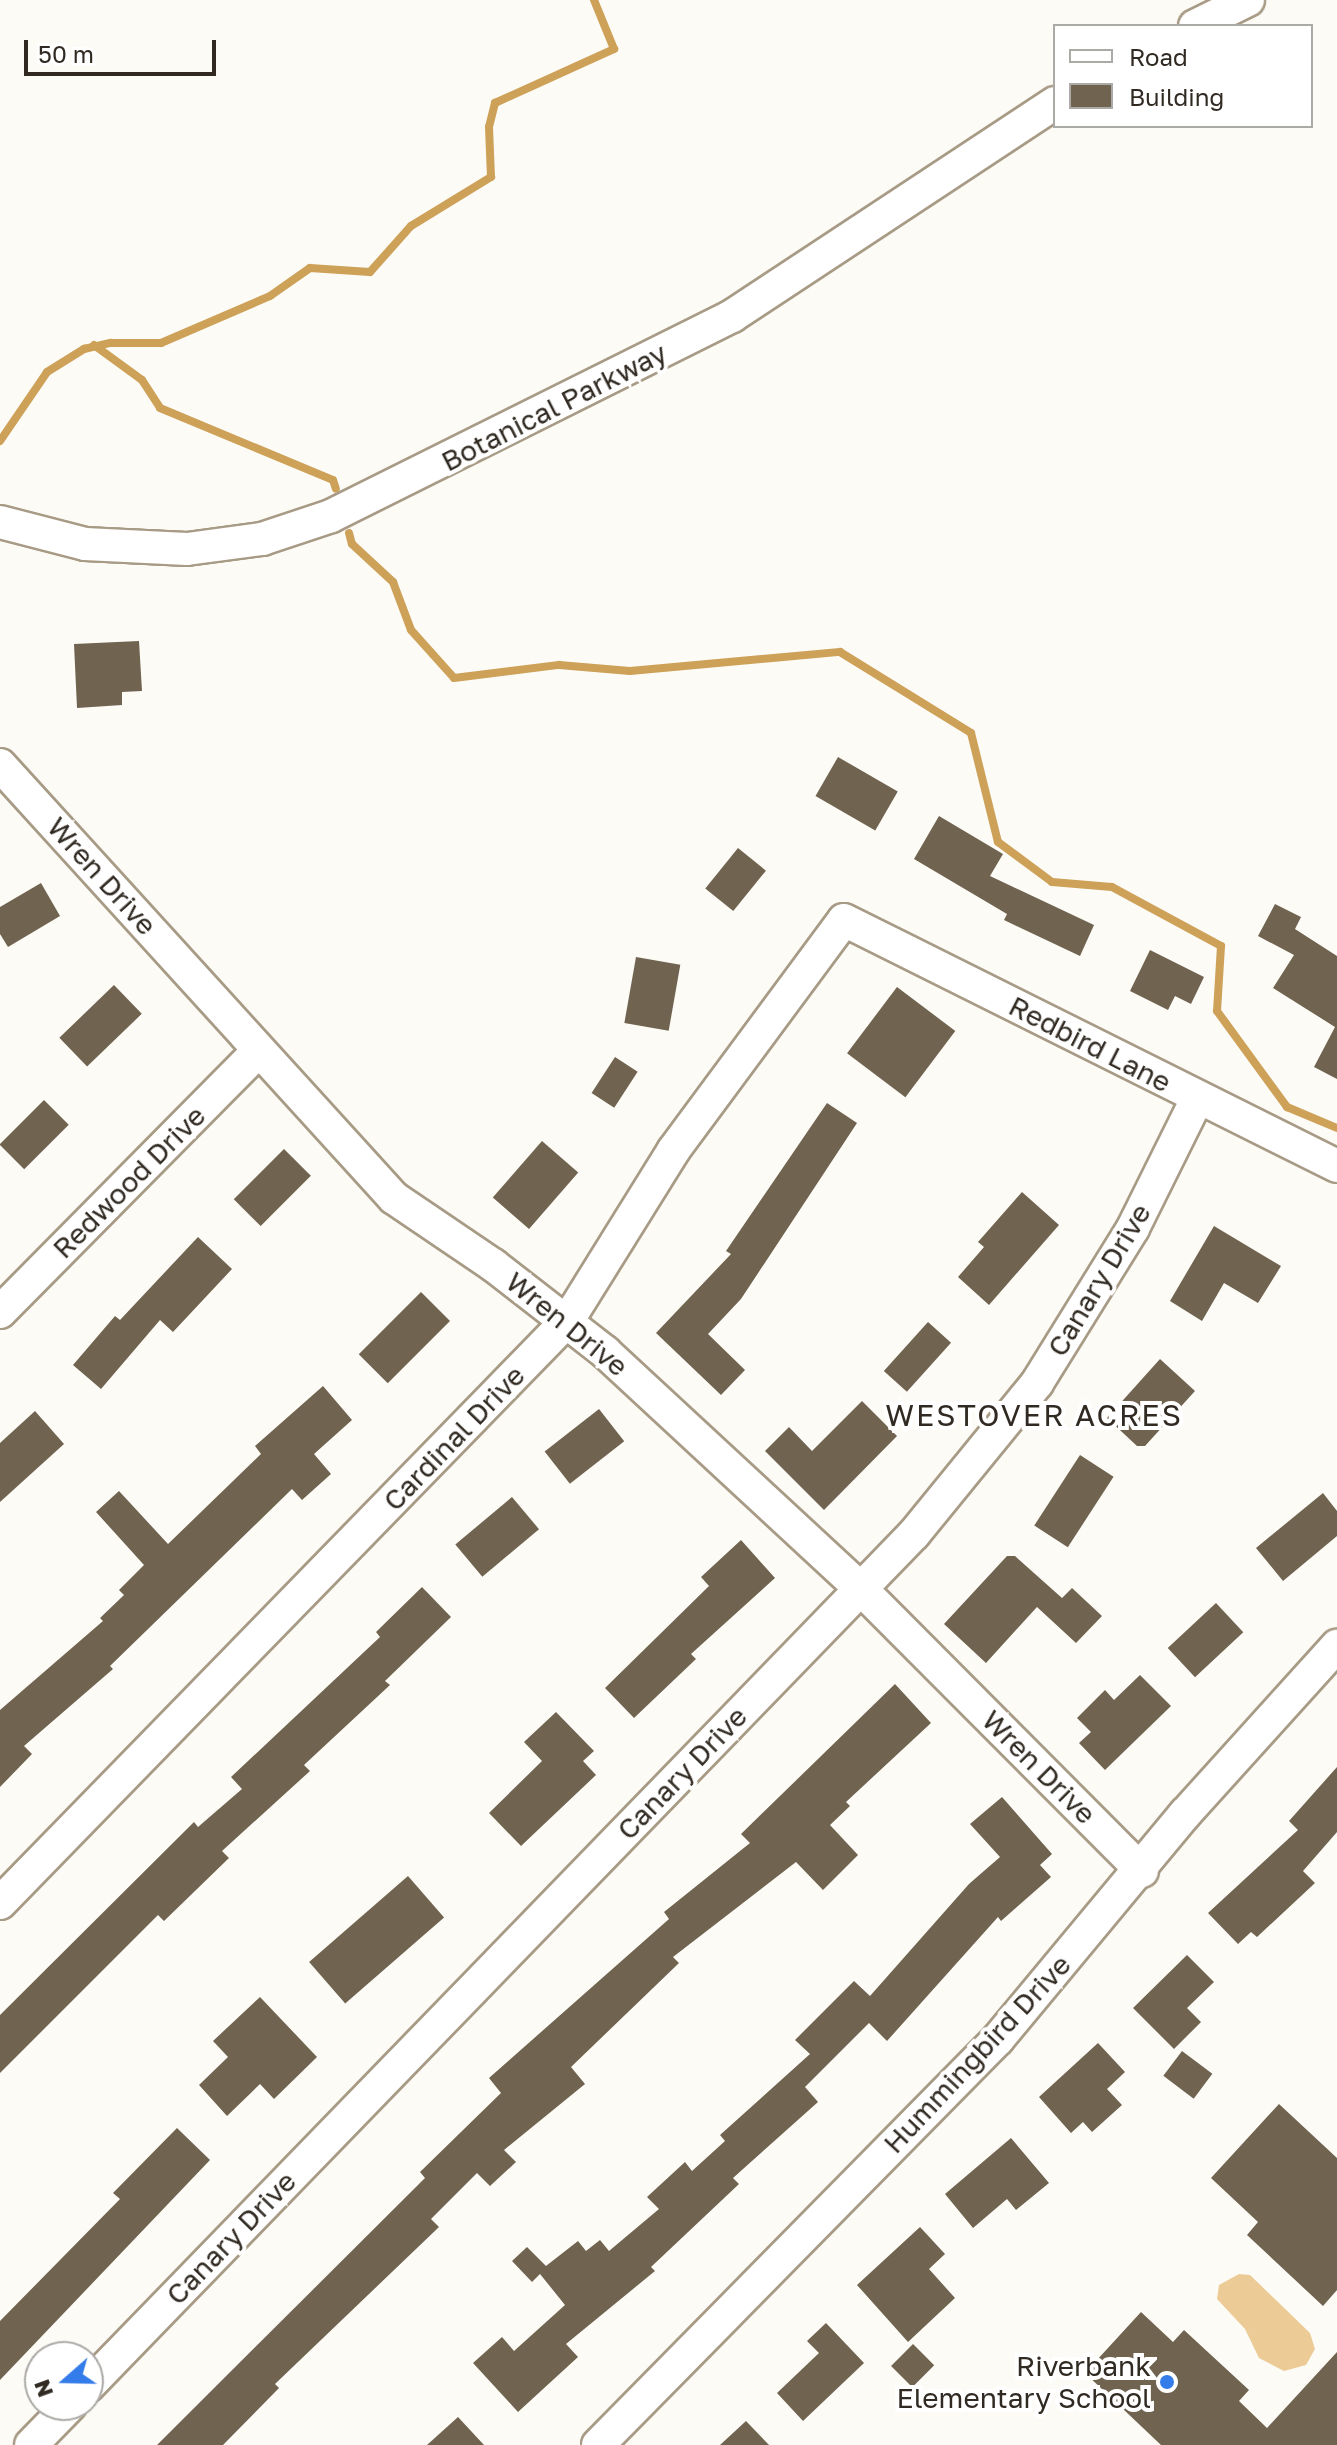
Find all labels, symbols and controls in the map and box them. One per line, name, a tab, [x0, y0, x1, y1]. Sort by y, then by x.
scale bar	[28, 24, 220, 74]
legend	[1053, 24, 1313, 128]
text: 50 m	[38, 39, 94, 68]
text: Road	[1129, 42, 1188, 71]
text: Building	[1129, 82, 1224, 111]
street label: Botanical Parkway	[436, 336, 672, 478]
street label: Wren Drive	[40, 810, 164, 942]
street label: Redbird Lane	[1003, 989, 1177, 1099]
street label: Redwood Drive	[46, 1099, 212, 1265]
street label: Canary Drive	[1040, 1198, 1158, 1362]
street label: Wren Drive	[499, 1265, 635, 1383]
street label: Cardinal Drive	[376, 1358, 532, 1518]
district label: WESTOVER ACRES	[885, 1397, 1183, 1433]
street label: Canary Drive	[610, 1700, 754, 1846]
street label: Wren Drive	[975, 1703, 1103, 1831]
street label: Hummingbird Drive	[876, 1948, 1078, 2160]
street label: Canary Drive	[159, 2165, 303, 2311]
north arrow	[24, 2341, 104, 2421]
place label: Riverbank Elementary School	[897, 2349, 1151, 2415]
marker: Riverbank Elementary School	[1158, 2373, 1176, 2391]
text: N	[27, 2376, 58, 2401]

